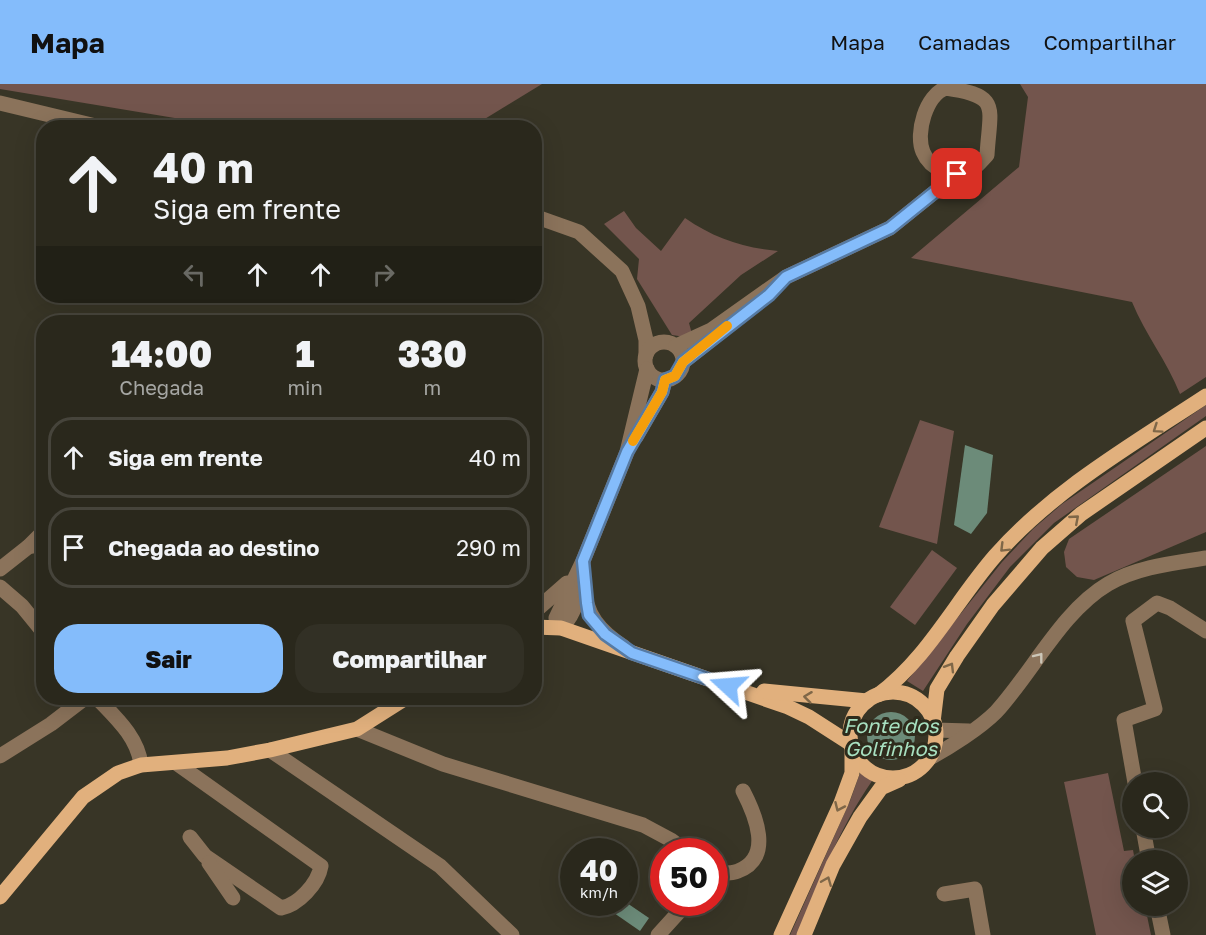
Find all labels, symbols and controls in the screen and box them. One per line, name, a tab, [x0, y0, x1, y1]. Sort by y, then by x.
text: Mapa	[30, 26, 105, 59]
text: Mapa	[830, 29, 885, 55]
text: Camadas	[918, 29, 1010, 55]
text: Compartilhar	[1043, 29, 1176, 55]
text: 40 m	[153, 142, 254, 192]
icon: ahead	[54, 144, 132, 222]
pin	[931, 148, 982, 199]
icon: arrive	[940, 157, 973, 190]
text: Siga em frente	[153, 193, 341, 225]
icon: left	[178, 258, 211, 291]
icon: ahead	[241, 258, 274, 291]
icon: ahead	[304, 258, 337, 291]
icon: right	[367, 258, 400, 291]
text: 14:00	[111, 332, 212, 375]
text: 1	[296, 332, 315, 375]
text: 330	[398, 332, 467, 375]
text: Chegada	[119, 375, 204, 399]
text: min	[287, 375, 323, 399]
text: m	[424, 375, 441, 399]
one-way arrow	[1153, 422, 1164, 433]
icon: ahead	[57, 441, 90, 474]
text: Siga em frente	[108, 444, 263, 471]
text: 40 m	[469, 444, 521, 471]
one-way arrow	[1068, 515, 1079, 526]
icon: arrive	[57, 531, 90, 564]
text: Chegada ao destino	[108, 534, 320, 561]
text: 290 m	[456, 534, 521, 561]
one-way arrow	[1000, 540, 1011, 551]
button: Sair	[54, 624, 283, 693]
button: Compartilhar	[295, 624, 524, 693]
one-way arrow	[1032, 652, 1043, 663]
position arrow	[696, 654, 760, 718]
one-way arrow	[942, 663, 954, 673]
one-way arrow	[804, 691, 813, 704]
water label: Fonte dos Golfinhos	[843, 713, 940, 760]
map controls	[1122, 772, 1188, 916]
button: search	[1122, 772, 1188, 838]
one-way arrow	[834, 800, 846, 811]
speed limit sign: 50	[650, 838, 728, 916]
button: layers	[1122, 850, 1188, 916]
text: 40	[580, 852, 618, 888]
one-way arrow	[820, 876, 832, 887]
text: km/h	[580, 883, 618, 901]

